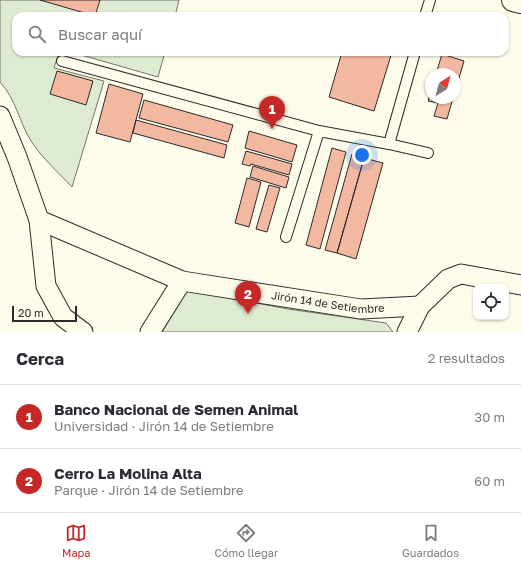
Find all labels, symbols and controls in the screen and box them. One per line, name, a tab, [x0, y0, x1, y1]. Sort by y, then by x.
search box	[12, 12, 509, 56]
icon: search	[26, 23, 48, 45]
text: Buscar aquí	[58, 25, 142, 43]
north arrow	[425, 68, 461, 104]
pin: 1	[259, 96, 285, 129]
your location	[352, 145, 372, 165]
pin: 2	[235, 281, 261, 314]
map controls	[473, 284, 509, 320]
button: locate	[473, 284, 509, 320]
street label: Jirón 14 de Setiembre	[270, 288, 385, 315]
scale bar	[12, 304, 77, 323]
text: 20 m	[18, 306, 44, 319]
text: Cerca	[16, 348, 64, 369]
text: 2 resultados	[428, 350, 505, 366]
text: Banco Nacional de Semen Animal	[54, 400, 298, 418]
text: 1	[26, 409, 32, 425]
text: 30 m	[475, 409, 505, 425]
text: Universidad · Jirón 14 de Setiembre	[54, 418, 274, 434]
text: Cerro La Molina Alta	[54, 464, 202, 482]
text: 2	[25, 473, 33, 489]
text: 60 m	[474, 473, 505, 489]
text: Parque · Jirón 14 de Setiembre	[54, 482, 244, 498]
tab: Mapa	[62, 522, 91, 559]
tab: Cómo llegar	[214, 522, 278, 559]
tab: Guardados	[402, 522, 459, 559]

